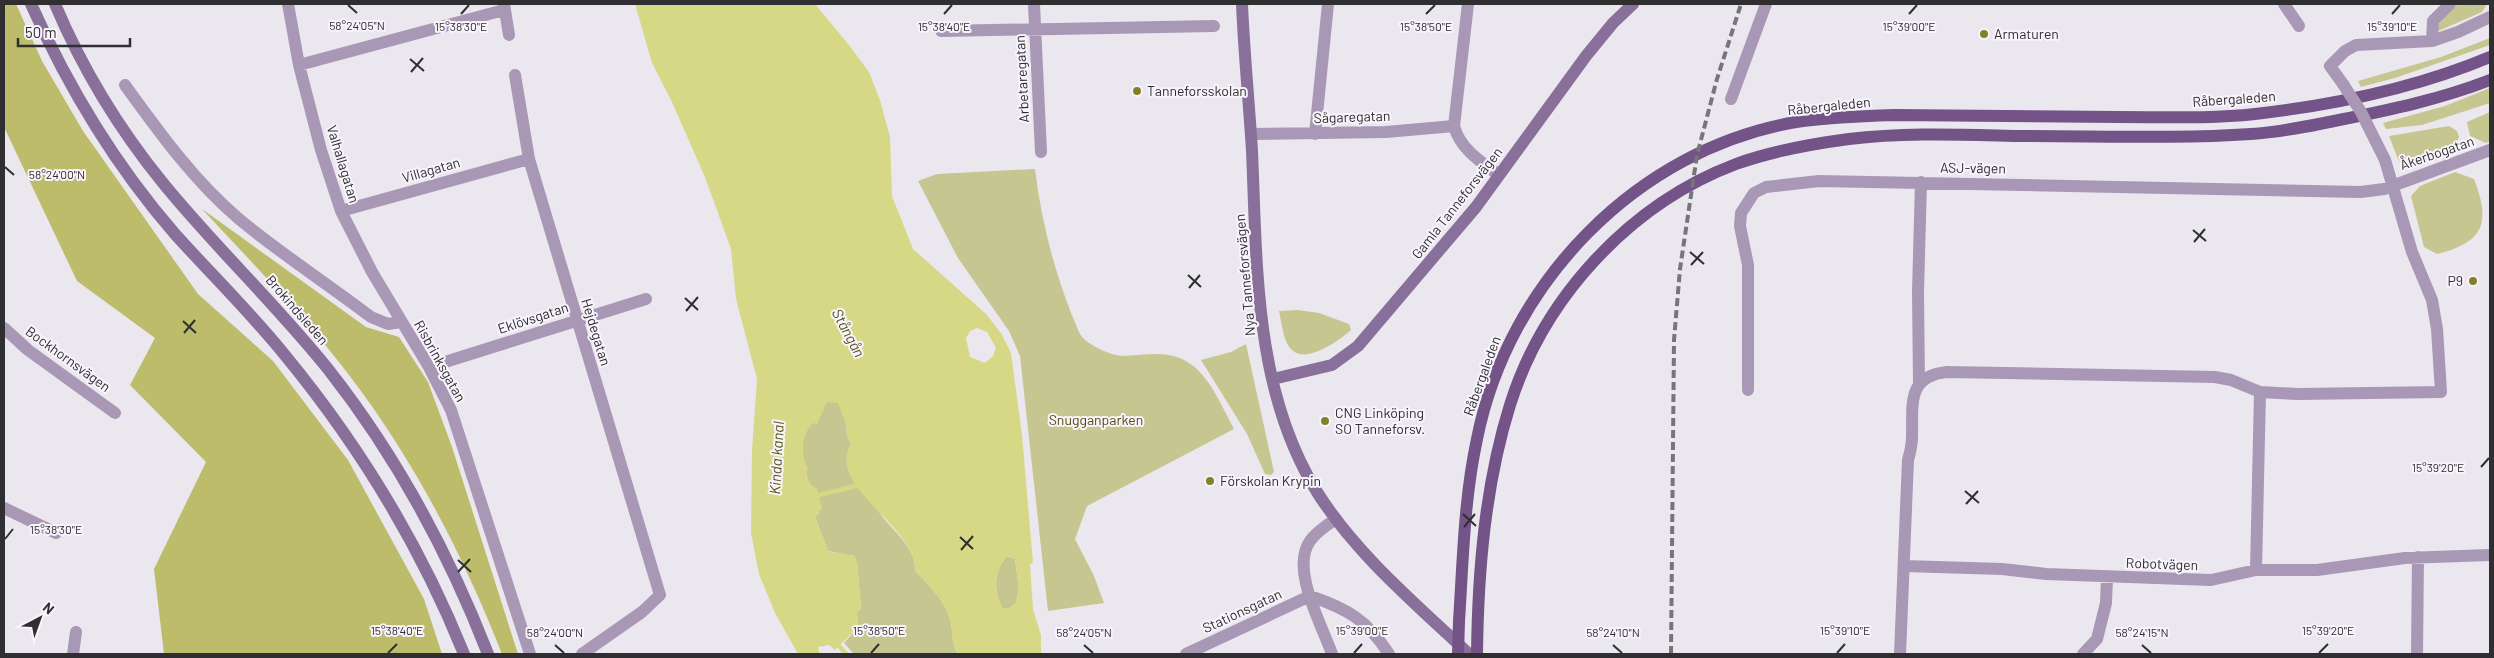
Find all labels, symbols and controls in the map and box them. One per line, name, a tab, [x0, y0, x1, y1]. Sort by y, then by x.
scale bar	[18, 15, 130, 47]
text: 58°24'05"N	[329, 18, 385, 32]
text: 15°38'30"E	[435, 19, 487, 33]
text: 15°38'40"E	[918, 19, 970, 33]
text: 15°38'50"E	[1400, 19, 1452, 33]
text: 15°39'00"E	[1883, 19, 1935, 33]
text: 15°39'10"E	[2367, 19, 2417, 33]
text: 50 m	[25, 23, 57, 41]
place label: Armaturen	[1994, 25, 2059, 42]
marker: Armaturen	[1978, 28, 1990, 40]
street label: Arbetaregatan	[1011, 35, 1032, 123]
place label: Tanneforsskolan	[1147, 82, 1247, 99]
marker: Tanneforsskolan	[1131, 85, 1143, 97]
street label: Råbergaleden	[2192, 87, 2276, 110]
street label: Råbergaleden	[1786, 93, 1871, 118]
street label: Sågaregatan	[1313, 107, 1391, 126]
street label: Valhallagatan	[324, 123, 363, 205]
street label: Åkerbogatan	[2397, 132, 2476, 173]
street label: Gamla Tanneforsvägen	[1408, 143, 1506, 262]
street label: Villagatan	[400, 153, 462, 186]
street label: ASJ-vägen	[1940, 158, 2006, 177]
text: 58°24'00"N	[29, 167, 85, 181]
street label: Nya Tanneforsvägen	[1231, 213, 1258, 337]
street label: Brokindsleden	[262, 271, 332, 348]
place label: P9	[2447, 272, 2463, 289]
marker: P9	[2467, 275, 2479, 287]
street label: Hejdegatan	[578, 296, 615, 368]
street label: Eklövsgatan	[495, 298, 570, 337]
water label: Stångån	[829, 305, 869, 360]
street label: Risbrinksgatan	[411, 317, 470, 405]
street label: Bockhornsvägen	[22, 322, 114, 395]
street label: Råbergaleden	[1459, 334, 1504, 418]
place label: CNG Linköping SO Tanneforsv.	[1335, 404, 1425, 437]
park label: Snugganparken	[1049, 411, 1143, 428]
marker: CNG Linköping SO Tanneforsv.	[1319, 415, 1331, 427]
water label: Kinda kanal	[765, 420, 787, 495]
text: 15°39'20"E	[2412, 460, 2464, 474]
place label: Förskolan Krypin	[1220, 472, 1321, 489]
marker: Förskolan Krypin	[1204, 475, 1216, 487]
text: 15°38'30"E	[30, 522, 82, 536]
street label: Robotvägen	[2126, 554, 2199, 573]
street label: Stationsgatan	[1200, 585, 1284, 636]
north arrow	[15, 593, 65, 643]
text: N	[40, 598, 58, 617]
text: 15°38'40"E	[371, 623, 423, 637]
text: 15°38'50"E	[853, 623, 905, 637]
text: 15°39'00"E	[1336, 623, 1388, 637]
text: 15°39'10"E	[1820, 623, 1870, 637]
text: 15°39'20"E	[2302, 623, 2354, 637]
text: 58°24'00"N	[527, 625, 583, 639]
text: 58°24'05"N	[1056, 625, 1112, 639]
text: 58°24'10"N	[1586, 625, 1640, 639]
text: 58°24'15"N	[2115, 625, 2169, 639]

